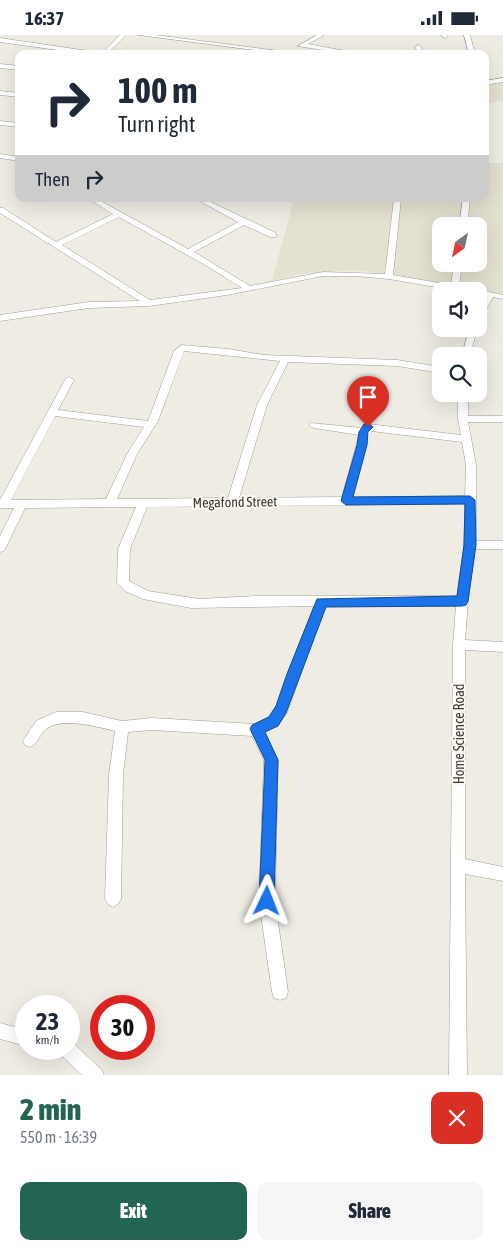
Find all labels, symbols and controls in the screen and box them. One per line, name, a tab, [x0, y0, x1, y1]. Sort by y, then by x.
text: 16:37	[25, 7, 64, 29]
icon: right	[35, 70, 100, 135]
text: 100 m	[118, 70, 197, 110]
text: Turn right	[118, 111, 195, 137]
icon: right	[80, 165, 108, 193]
text: Then	[35, 168, 70, 190]
north arrow	[432, 217, 488, 273]
map controls	[432, 217, 487, 402]
button: sound	[432, 282, 487, 337]
button: search	[432, 347, 487, 402]
pin	[347, 376, 389, 427]
icon: arrive	[354, 383, 382, 411]
street label: Megafond Street	[193, 493, 277, 511]
street label: Home Science Road	[451, 684, 467, 784]
position arrow	[240, 874, 292, 926]
speed limit sign: 30	[90, 995, 155, 1060]
text: 23	[36, 1007, 59, 1035]
text: km/h	[36, 1033, 59, 1047]
text: 2 min	[20, 1092, 81, 1126]
button: close	[431, 1092, 483, 1144]
text: 550 m · 16:39	[20, 1128, 97, 1146]
button: Exit	[20, 1182, 247, 1240]
button: Share	[257, 1182, 483, 1240]

